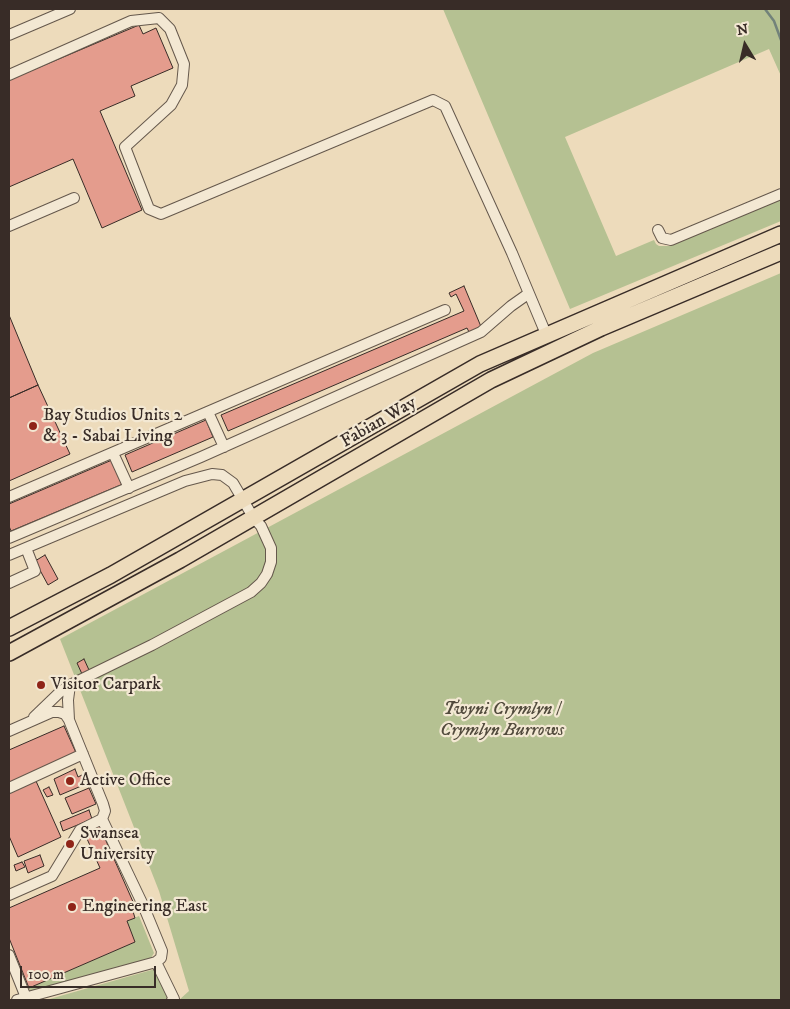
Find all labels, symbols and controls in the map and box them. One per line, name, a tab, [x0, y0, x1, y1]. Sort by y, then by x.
north arrow	[720, 20, 770, 70]
text: N	[736, 20, 750, 40]
street label: Fabian Way	[337, 393, 421, 453]
place label: Bay Studios Units 2 & 3 - Sabai Living	[43, 405, 182, 448]
marker: Bay Studios Units 2 & 3 - Sabai Living	[27, 420, 39, 432]
place label: Visitor Carpark	[51, 674, 161, 696]
marker: Visitor Carpark	[35, 679, 47, 691]
park label: Twyni Crymlyn / Crymlyn Burrows	[440, 699, 564, 742]
place label: Active Office	[80, 770, 171, 792]
marker: Active Office	[64, 775, 76, 787]
place label: Swansea University	[80, 823, 154, 866]
marker: Swansea University	[64, 838, 76, 850]
place label: Engineering East	[82, 896, 207, 918]
marker: Engineering East	[66, 901, 78, 913]
scale bar	[22, 956, 159, 988]
text: 100 m	[28, 965, 64, 984]

